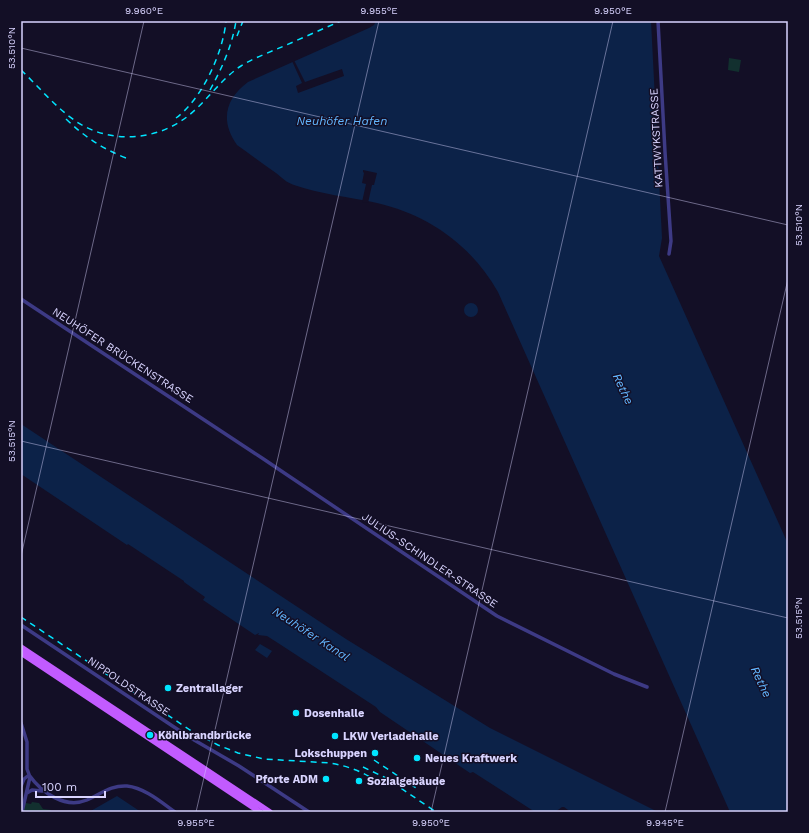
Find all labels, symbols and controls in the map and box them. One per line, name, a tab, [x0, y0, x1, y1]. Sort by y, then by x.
text: 9.960°E	[125, 5, 163, 16]
text: 9.955°E	[360, 5, 398, 16]
text: 9.950°E	[594, 5, 632, 16]
text: 53.510°N	[6, 27, 17, 69]
street label: KATTWYKSTRASSE	[647, 88, 666, 188]
water label: Neuhöfer Hafen	[297, 114, 387, 128]
text: 53.510°N	[793, 204, 804, 246]
street label: NEUHÖFER BRÜCKENSTRASSE	[50, 304, 196, 406]
water label: Rethe	[610, 371, 636, 407]
text: 53.515°N	[6, 420, 17, 462]
street label: JULIUS-SCHINDLER-STRASSE	[359, 510, 500, 611]
text: 53.515°N	[793, 597, 804, 639]
water label: Neuhöfer Kanal	[270, 604, 352, 664]
street label: NIPPOLDSTRASSE	[85, 654, 172, 719]
water label: Rethe	[748, 664, 774, 700]
place label: Zentrallager	[176, 682, 243, 695]
marker: Zentrallager	[163, 683, 173, 693]
place label: Dosenhalle	[304, 707, 364, 720]
marker: Dosenhalle	[291, 708, 301, 718]
place label: Köhlbrandbrücke	[158, 729, 251, 742]
marker: Köhlbrandbrücke	[145, 730, 155, 740]
place label: LKW Verladehalle	[343, 730, 439, 743]
marker: LKW Verladehalle	[330, 731, 340, 741]
place label: Lokschuppen	[294, 747, 367, 760]
marker: Lokschuppen	[370, 748, 380, 758]
place label: Neues Kraftwerk	[425, 752, 517, 765]
marker: Neues Kraftwerk	[412, 753, 422, 763]
scale bar	[36, 773, 105, 799]
place label: Pforte ADM	[256, 773, 318, 786]
marker: Pforte ADM	[321, 774, 331, 784]
place label: Sozialgebäude	[367, 775, 445, 788]
marker: Sozialgebäude	[354, 776, 364, 786]
text: 100 m	[42, 780, 77, 794]
text: 9.955°E	[177, 817, 215, 828]
text: 9.950°E	[412, 817, 450, 828]
text: 9.945°E	[646, 817, 684, 828]

